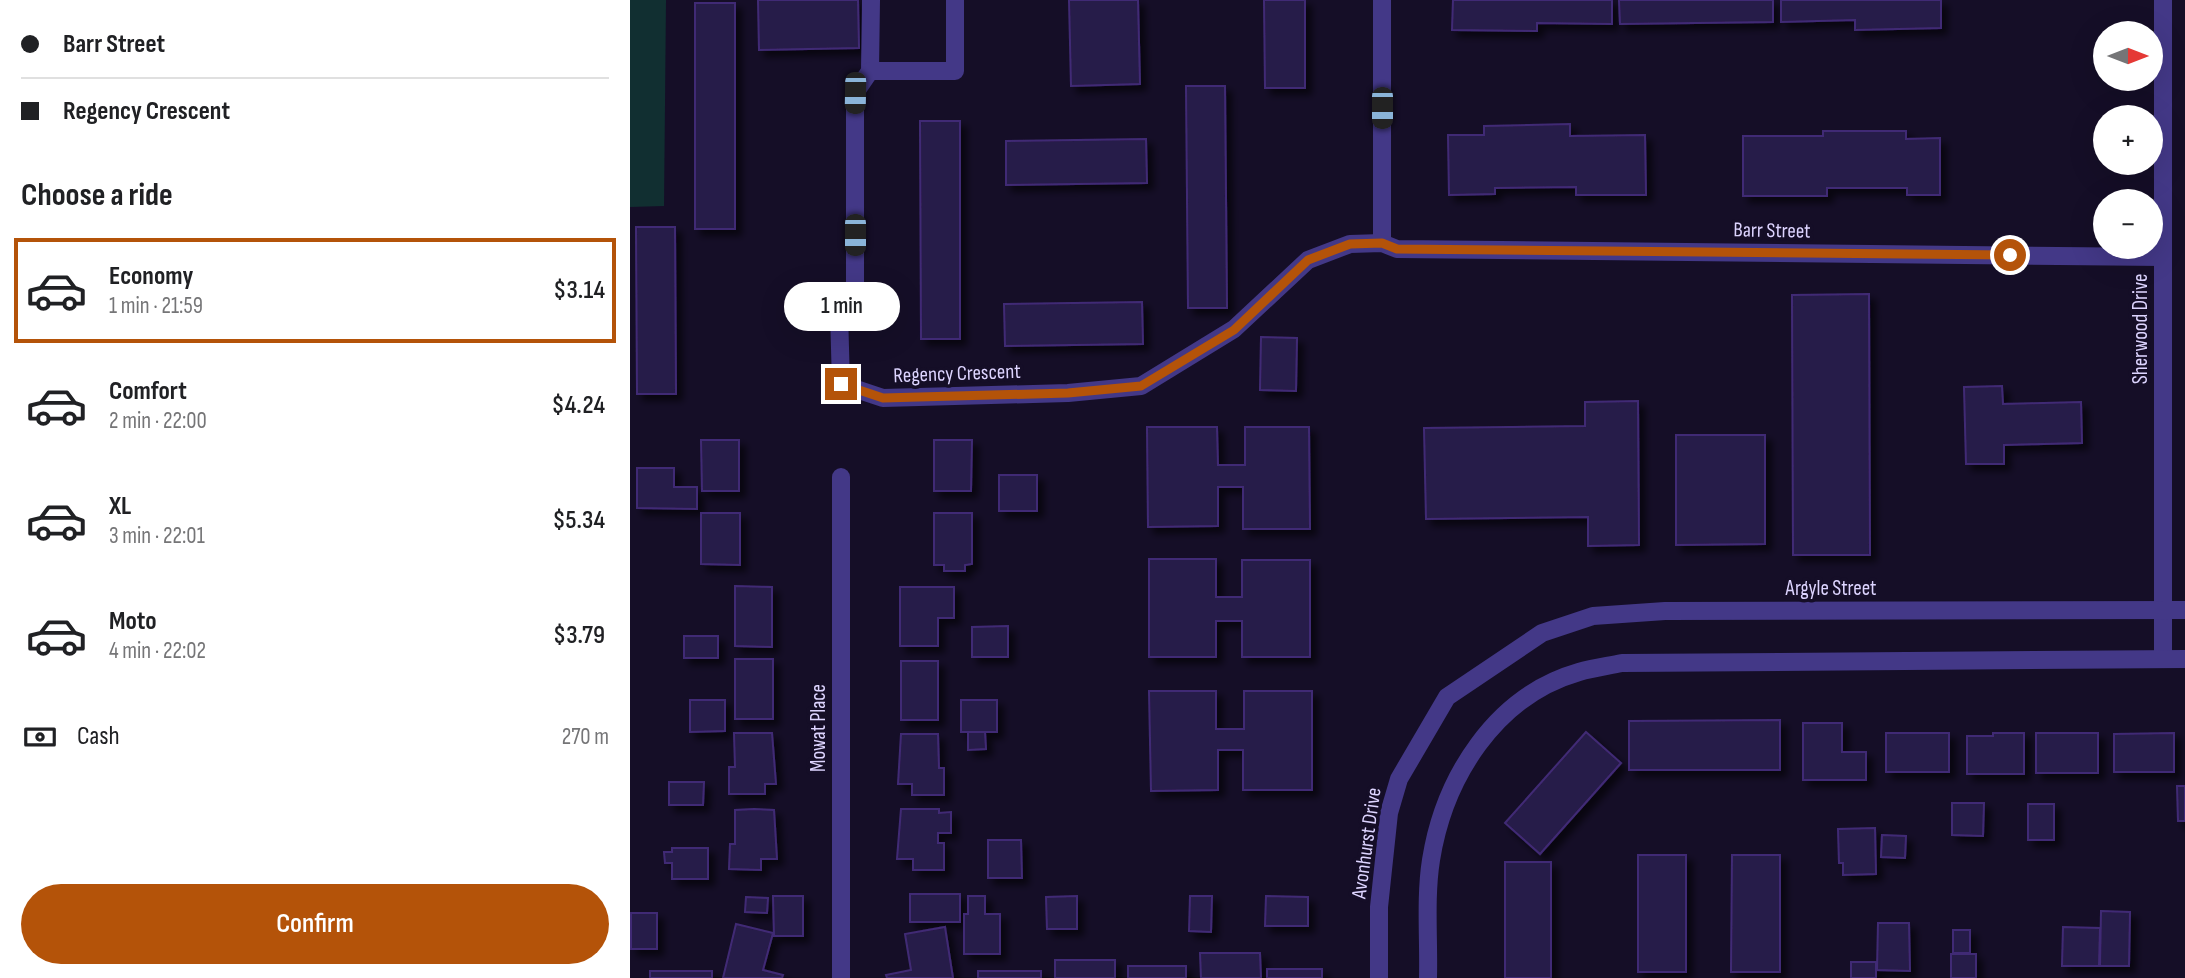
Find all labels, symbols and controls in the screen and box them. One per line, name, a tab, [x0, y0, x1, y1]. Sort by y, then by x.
north arrow	[2093, 21, 2163, 91]
map controls	[2093, 21, 2163, 259]
text: Barr Street	[63, 29, 165, 60]
car	[845, 72, 866, 114]
car	[1372, 87, 1393, 129]
text: Regency Crescent	[63, 96, 230, 127]
button: +	[2093, 105, 2163, 175]
text: Choose a ride	[21, 176, 173, 215]
button: −	[2093, 189, 2163, 259]
car	[845, 214, 866, 256]
street label: Barr Street	[1733, 217, 1811, 244]
route start	[1994, 239, 2026, 271]
icon: car	[25, 259, 88, 322]
text: Economy	[109, 261, 193, 292]
street label: Sherwood Drive	[2128, 274, 2153, 384]
text: $3.14	[553, 275, 605, 306]
callout: 1 min	[783, 282, 899, 332]
text: 1 min · 21:59	[109, 292, 203, 320]
text: 1 min	[821, 292, 863, 320]
street label: Regency Crescent	[893, 359, 1021, 388]
route end	[825, 368, 857, 400]
icon: car	[25, 374, 88, 437]
text: Comfort	[109, 376, 187, 407]
text: $4.24	[551, 390, 605, 421]
text: 2 min · 22:00	[109, 407, 207, 435]
icon: car	[25, 489, 88, 552]
text: XL	[109, 491, 131, 522]
text: $5.34	[552, 505, 605, 536]
text: 3 min · 22:01	[109, 522, 205, 550]
street label: Argyle Street	[1785, 576, 1877, 601]
icon: car	[25, 604, 88, 667]
text: Moto	[109, 606, 157, 637]
text: $3.79	[553, 620, 605, 651]
text: 4 min · 22:02	[109, 637, 206, 665]
street label: Mowat Place	[806, 684, 831, 772]
icon: cash	[21, 718, 59, 756]
text: Cash	[77, 721, 120, 752]
text: 270 m	[562, 723, 609, 751]
street label: Avonhurst Drive	[1346, 786, 1387, 901]
button: Confirm	[21, 884, 609, 964]

